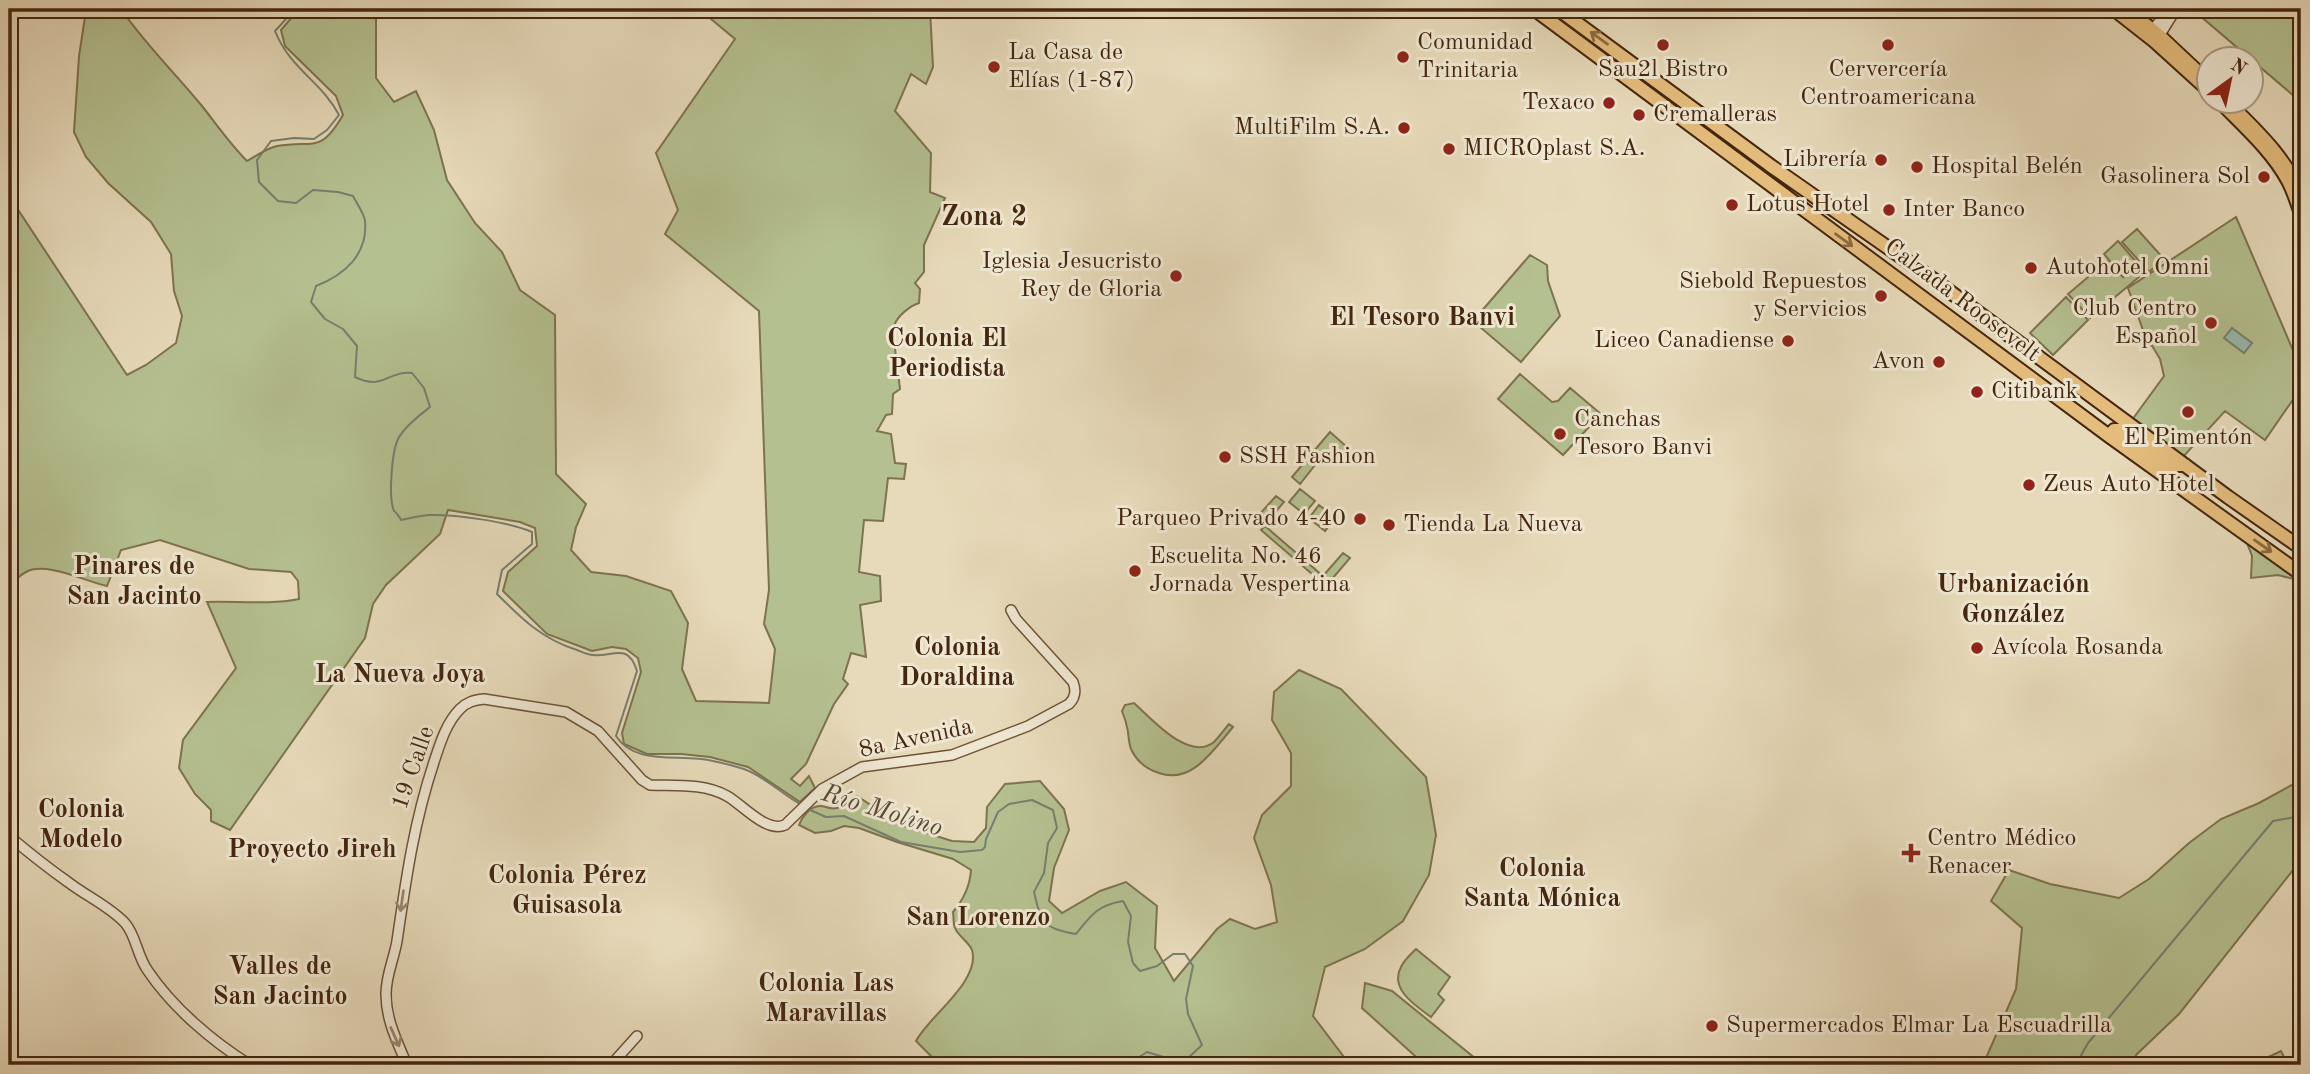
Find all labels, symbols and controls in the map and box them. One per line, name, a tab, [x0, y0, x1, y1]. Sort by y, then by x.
place label: Comunidad Trinitaria	[1417, 31, 1533, 83]
one-way arrow	[1590, 31, 1609, 45]
marker: Sau2l Bistro	[1655, 37, 1671, 53]
marker: Cervercería Centroamericana	[1880, 37, 1896, 53]
place label: La Casa de Elías (1-87)	[1008, 41, 1135, 93]
north arrow	[2194, 46, 2264, 116]
marker: Comunidad Trinitaria	[1395, 49, 1411, 65]
text: N	[2227, 56, 2250, 80]
place label: Sau2l Bistro	[1598, 58, 1728, 82]
place label: Cervercería Centroamericana	[1800, 58, 1976, 110]
marker: La Casa de Elías (1-87)	[986, 59, 1002, 75]
place label: Texaco	[1522, 91, 1595, 115]
marker: Texaco	[1601, 95, 1617, 111]
place label: Cremalleras	[1653, 103, 1777, 127]
marker: Cremalleras	[1631, 107, 1647, 123]
place label: MultiFilm S.A.	[1234, 116, 1390, 140]
marker: MultiFilm S.A.	[1396, 120, 1412, 136]
place label: MICROplast S.A.	[1463, 137, 1646, 161]
marker: MICROplast S.A.	[1441, 141, 1457, 157]
place label: Librería	[1783, 148, 1867, 172]
marker: Librería	[1873, 152, 1889, 168]
place label: Hospital Belén	[1931, 155, 2083, 179]
marker: Hospital Belén	[1909, 159, 1925, 175]
place label: Gasolinera Sol	[2100, 165, 2250, 189]
marker: Gasolinera Sol	[2256, 169, 2272, 185]
place label: Lotus Hotel	[1746, 193, 1869, 217]
marker: Lotus Hotel	[1724, 197, 1740, 213]
place label: Inter Banco	[1903, 198, 2025, 222]
marker: Inter Banco	[1881, 202, 1897, 218]
district label: Zona 2	[941, 204, 1027, 232]
one-way arrow	[1834, 232, 1853, 247]
street label: Calzada Roosevelt	[1880, 235, 2044, 367]
place label: Iglesia Jesucristo Rey de Gloria	[982, 250, 1162, 302]
place label: Autohotel Omni	[2045, 256, 2209, 280]
marker: Autohotel Omni	[2023, 260, 2039, 276]
marker: Iglesia Jesucristo Rey de Gloria	[1168, 268, 1184, 284]
place label: Siebold Repuestos y Servicios	[1679, 270, 1867, 322]
marker: Siebold Repuestos y Servicios	[1873, 288, 1889, 304]
place label: Club Centro Español	[2072, 297, 2197, 349]
district label: El Tesoro Banvi	[1329, 305, 1515, 331]
marker: Club Centro Español	[2203, 315, 2219, 331]
district label: Colonia El Periodista	[887, 326, 1007, 382]
place label: Liceo Canadiense	[1594, 329, 1774, 353]
marker: Liceo Canadiense	[1780, 333, 1796, 349]
place label: Avon	[1872, 350, 1925, 374]
marker: Avon	[1931, 354, 1947, 370]
place label: Citibank	[1991, 380, 2078, 404]
marker: Citibank	[1969, 384, 1985, 400]
marker: El Pimentón	[2180, 404, 2196, 420]
place label: Canchas Tesoro Banvi	[1574, 408, 1712, 460]
marker: Canchas Tesoro Banvi	[1552, 426, 1568, 442]
place label: El Pimentón	[2124, 426, 2252, 450]
place label: SSH Fashion	[1239, 445, 1376, 469]
marker: SSH Fashion	[1217, 449, 1233, 465]
place label: Zeus Auto Hotel	[2043, 473, 2215, 497]
marker: Zeus Auto Hotel	[2021, 477, 2037, 493]
place label: Parqueo Privado 4-40	[1116, 507, 1346, 531]
marker: Parqueo Privado 4-40	[1352, 511, 1368, 527]
place label: Tienda La Nueva	[1403, 513, 1583, 537]
marker: Tienda La Nueva	[1381, 517, 1397, 533]
one-way arrow	[2253, 539, 2272, 553]
place label: Escuelita No. 46 Jornada Vespertina	[1149, 545, 1350, 597]
district label: Pinares de San Jacinto	[66, 554, 202, 610]
marker: Escuelita No. 46 Jornada Vespertina	[1127, 563, 1143, 579]
district label: Urbanización González	[1936, 572, 2090, 628]
district label: Colonia Doraldina	[899, 635, 1015, 691]
place label: Avícola Rosanda	[1991, 636, 2163, 660]
marker: Avícola Rosanda	[1969, 640, 1985, 656]
district label: La Nueva Joya	[315, 662, 485, 688]
street label: 8a Avenida	[857, 715, 975, 763]
street label: 19 Calle	[389, 723, 439, 813]
water label: Río Molino	[817, 780, 946, 842]
district label: Colonia Modelo	[38, 797, 124, 853]
place label: Centro Médico Renacer	[1927, 827, 2076, 879]
district label: Proyecto Jireh	[227, 837, 397, 863]
marker: Centro Médico Renacer	[1901, 843, 1921, 863]
district label: Colonia Santa Mónica	[1463, 856, 1621, 912]
district label: Colonia Pérez Guisasola	[488, 863, 646, 919]
one-way arrow	[396, 889, 409, 912]
district label: San Lorenzo	[906, 905, 1050, 931]
district label: Valles de San Jacinto	[212, 954, 348, 1010]
district label: Colonia Las Maravillas	[758, 971, 894, 1027]
place label: Supermercados Elmar La Escuadrilla	[1726, 1014, 2112, 1038]
marker: Supermercados Elmar La Escuadrilla	[1704, 1018, 1720, 1034]
one-way arrow	[389, 1026, 402, 1047]

